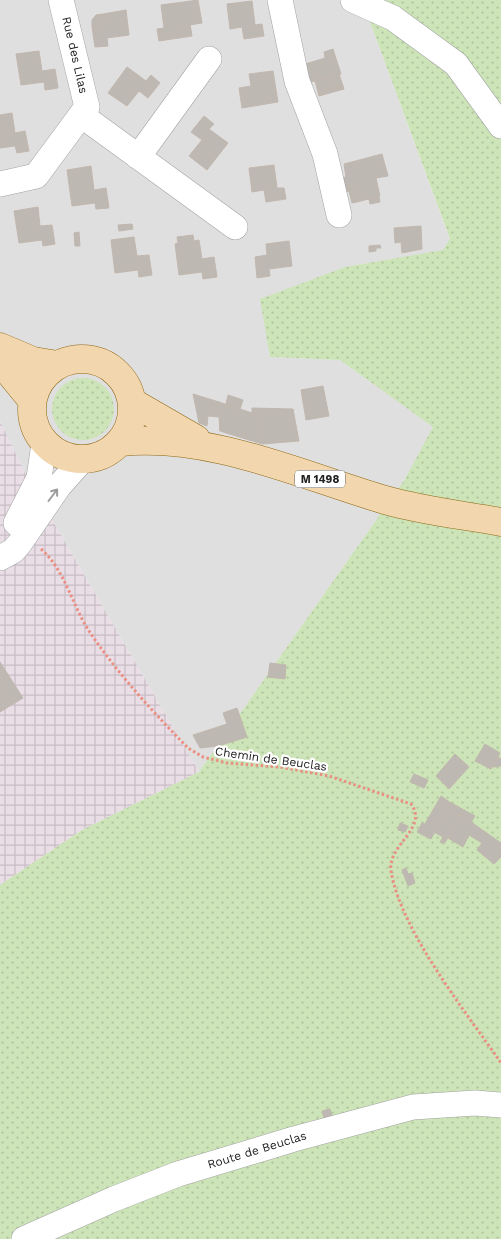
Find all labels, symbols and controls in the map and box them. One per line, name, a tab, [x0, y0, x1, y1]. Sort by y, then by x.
street label: Rue des Lilas	[59, 15, 91, 95]
road number: M 1498	[295, 470, 345, 488]
one-way arrow	[47, 489, 58, 502]
street label: Chemin de Beuclas	[214, 744, 328, 774]
street label: Route de Beuclas	[206, 1128, 308, 1172]

